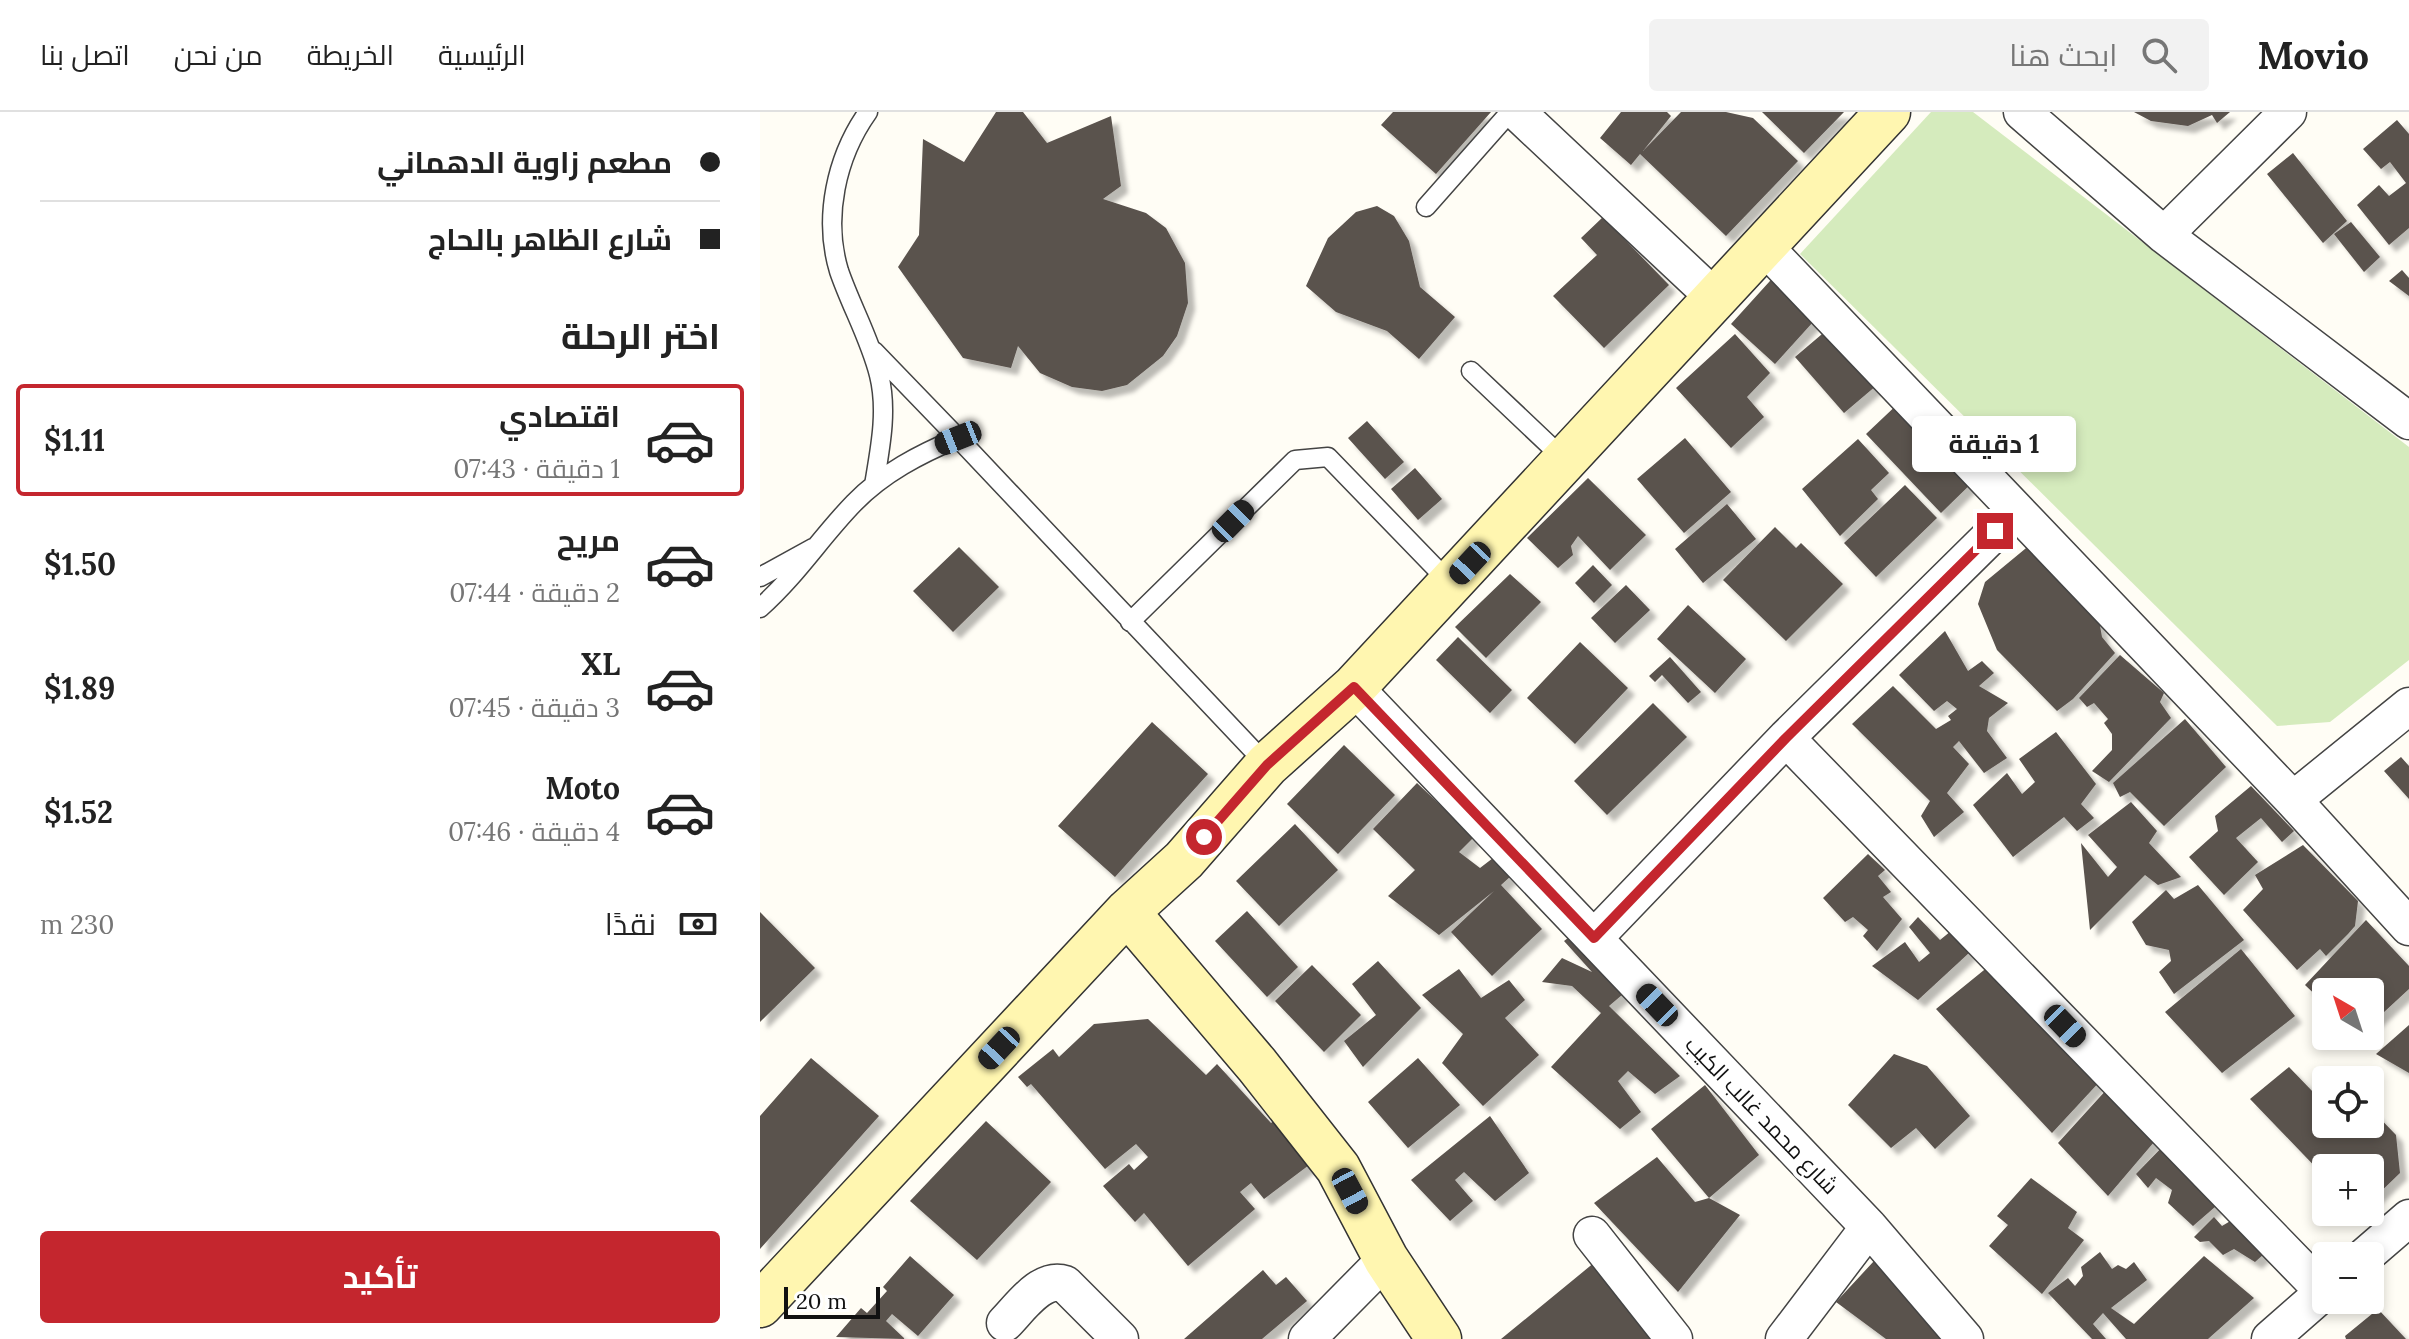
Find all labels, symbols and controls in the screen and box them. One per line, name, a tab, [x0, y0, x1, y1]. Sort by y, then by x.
search box	[1649, 19, 2209, 91]
text: Movio	[2257, 31, 2369, 79]
icon: search	[2137, 33, 2181, 77]
text: ابحث هنا	[2009, 36, 2117, 74]
text: اتصل بنا	[40, 37, 130, 73]
text: من نحن	[174, 37, 263, 73]
text: الخريطة	[307, 37, 394, 73]
text: الرئيسية	[438, 37, 526, 73]
text: مطعم زاوية الدهماني	[377, 143, 672, 181]
text: شارع الظاهر بالحاج	[428, 220, 672, 258]
text: اختر الرحلة	[561, 313, 720, 359]
text: اقتصادي	[499, 397, 620, 435]
icon: car	[644, 404, 716, 476]
callout: 1 دقيقة	[1913, 415, 2077, 471]
car	[931, 418, 985, 458]
text: $1.11	[44, 421, 105, 459]
text: 1 دقيقة	[1949, 427, 2039, 460]
text: 1 دقيقة · 07:43	[453, 452, 620, 485]
car	[1208, 496, 1258, 546]
route end	[1977, 513, 2013, 549]
text: مريح	[557, 521, 620, 559]
icon: car	[644, 528, 716, 600]
car	[1445, 537, 1495, 589]
text: $1.50	[44, 545, 116, 583]
text: 2 دقيقة · 07:44	[449, 576, 620, 609]
text: XL	[581, 645, 620, 683]
icon: car	[644, 652, 716, 724]
text: $1.89	[44, 669, 115, 707]
text: 3 دقيقة · 07:45	[449, 691, 620, 724]
text: Moto	[545, 769, 620, 807]
icon: car	[644, 776, 716, 848]
text: $1.52	[44, 793, 113, 831]
text: 4 دقيقة · 07:46	[448, 815, 620, 848]
route start	[1186, 819, 1222, 855]
icon: cash	[676, 902, 720, 946]
text: نقدًا	[605, 905, 656, 943]
text: 230 m	[40, 908, 114, 941]
north arrow	[2312, 978, 2384, 1050]
map controls	[2312, 978, 2384, 1314]
car	[1632, 979, 1682, 1031]
car	[2040, 1000, 2090, 1052]
car	[974, 1022, 1024, 1074]
street label: شارع محمد غالب الكيب	[1679, 1030, 1844, 1200]
button: locate	[2312, 1066, 2384, 1138]
button: +	[2312, 1154, 2384, 1226]
car	[1328, 1164, 1372, 1218]
button: تأكيد	[40, 1231, 720, 1323]
button: −	[2312, 1242, 2384, 1314]
scale bar	[784, 1283, 880, 1319]
text: 20 m	[796, 1287, 847, 1315]

